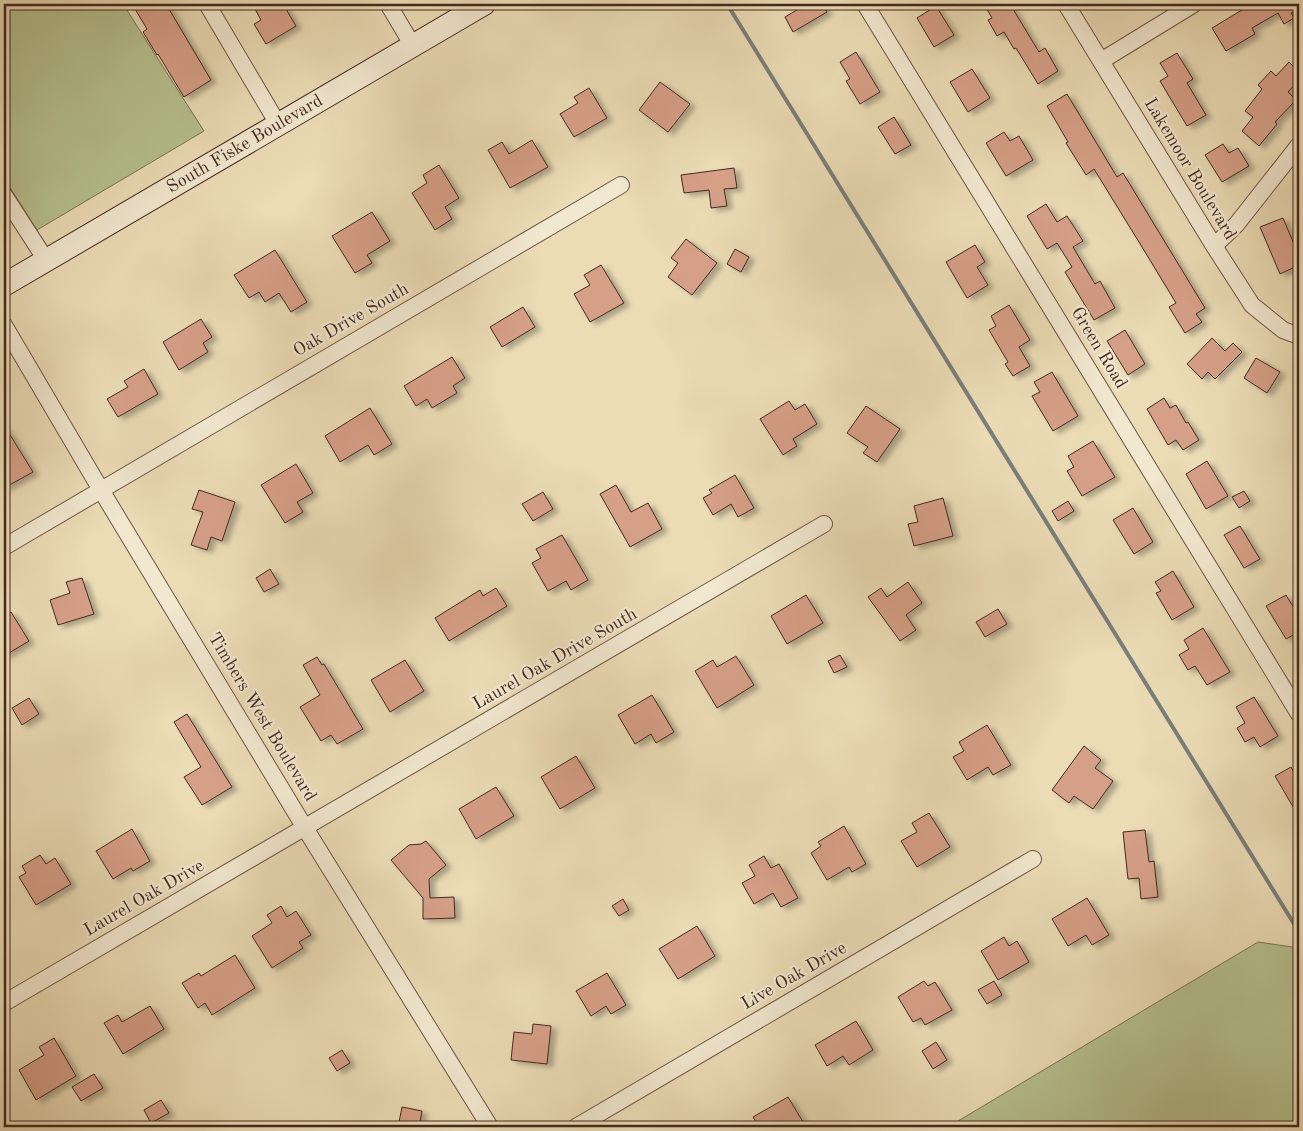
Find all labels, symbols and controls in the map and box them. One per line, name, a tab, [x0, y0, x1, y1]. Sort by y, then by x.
street label: South Fiske Boulevard	[164, 92, 326, 197]
street label: Lakemoor Boulevard	[1141, 95, 1239, 243]
street label: Oak Drive South	[290, 280, 412, 360]
street label: Green Road	[1068, 304, 1130, 392]
street label: Laurel Oak Drive South	[470, 605, 640, 713]
street label: Timbers West Boulevard	[204, 629, 320, 805]
street label: Laurel Oak Drive	[81, 856, 207, 940]
street label: Live Oak Drive	[738, 939, 850, 1013]

